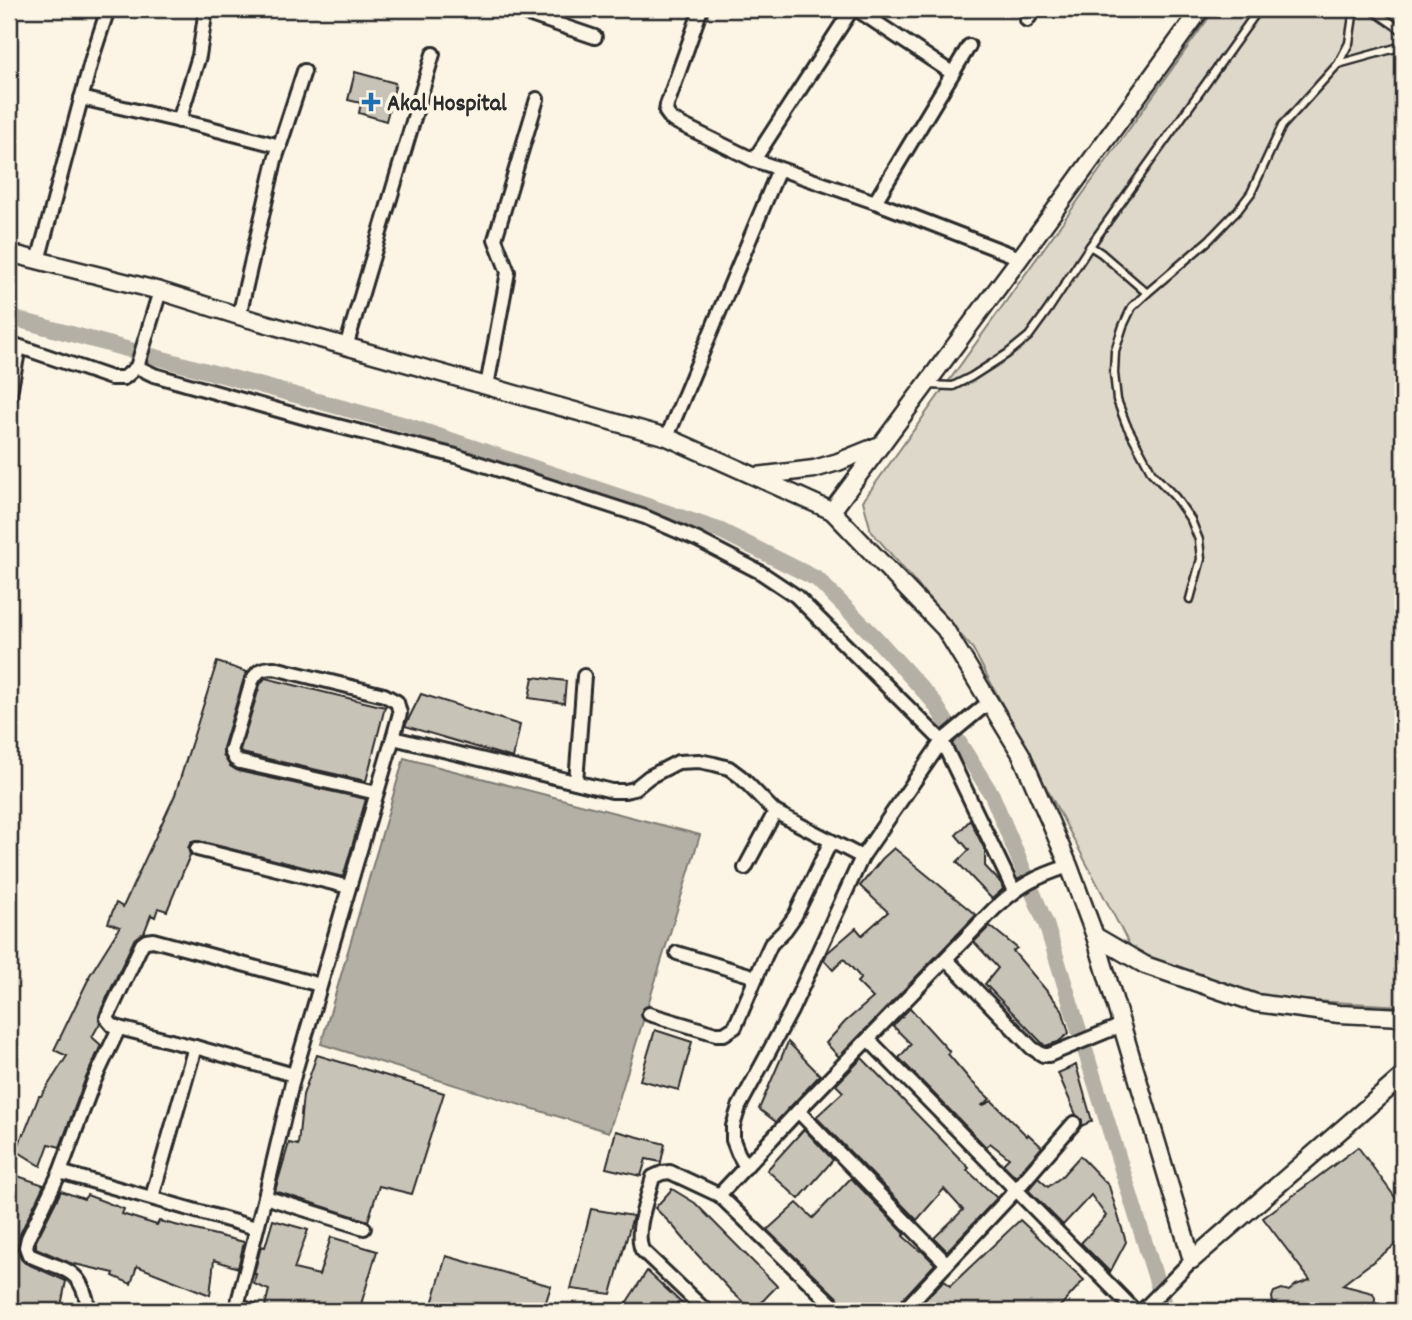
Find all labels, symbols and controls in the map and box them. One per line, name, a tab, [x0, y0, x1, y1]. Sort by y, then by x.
place label: Akal Hospital	[387, 88, 507, 122]
marker: Akal Hospital	[361, 92, 381, 112]

